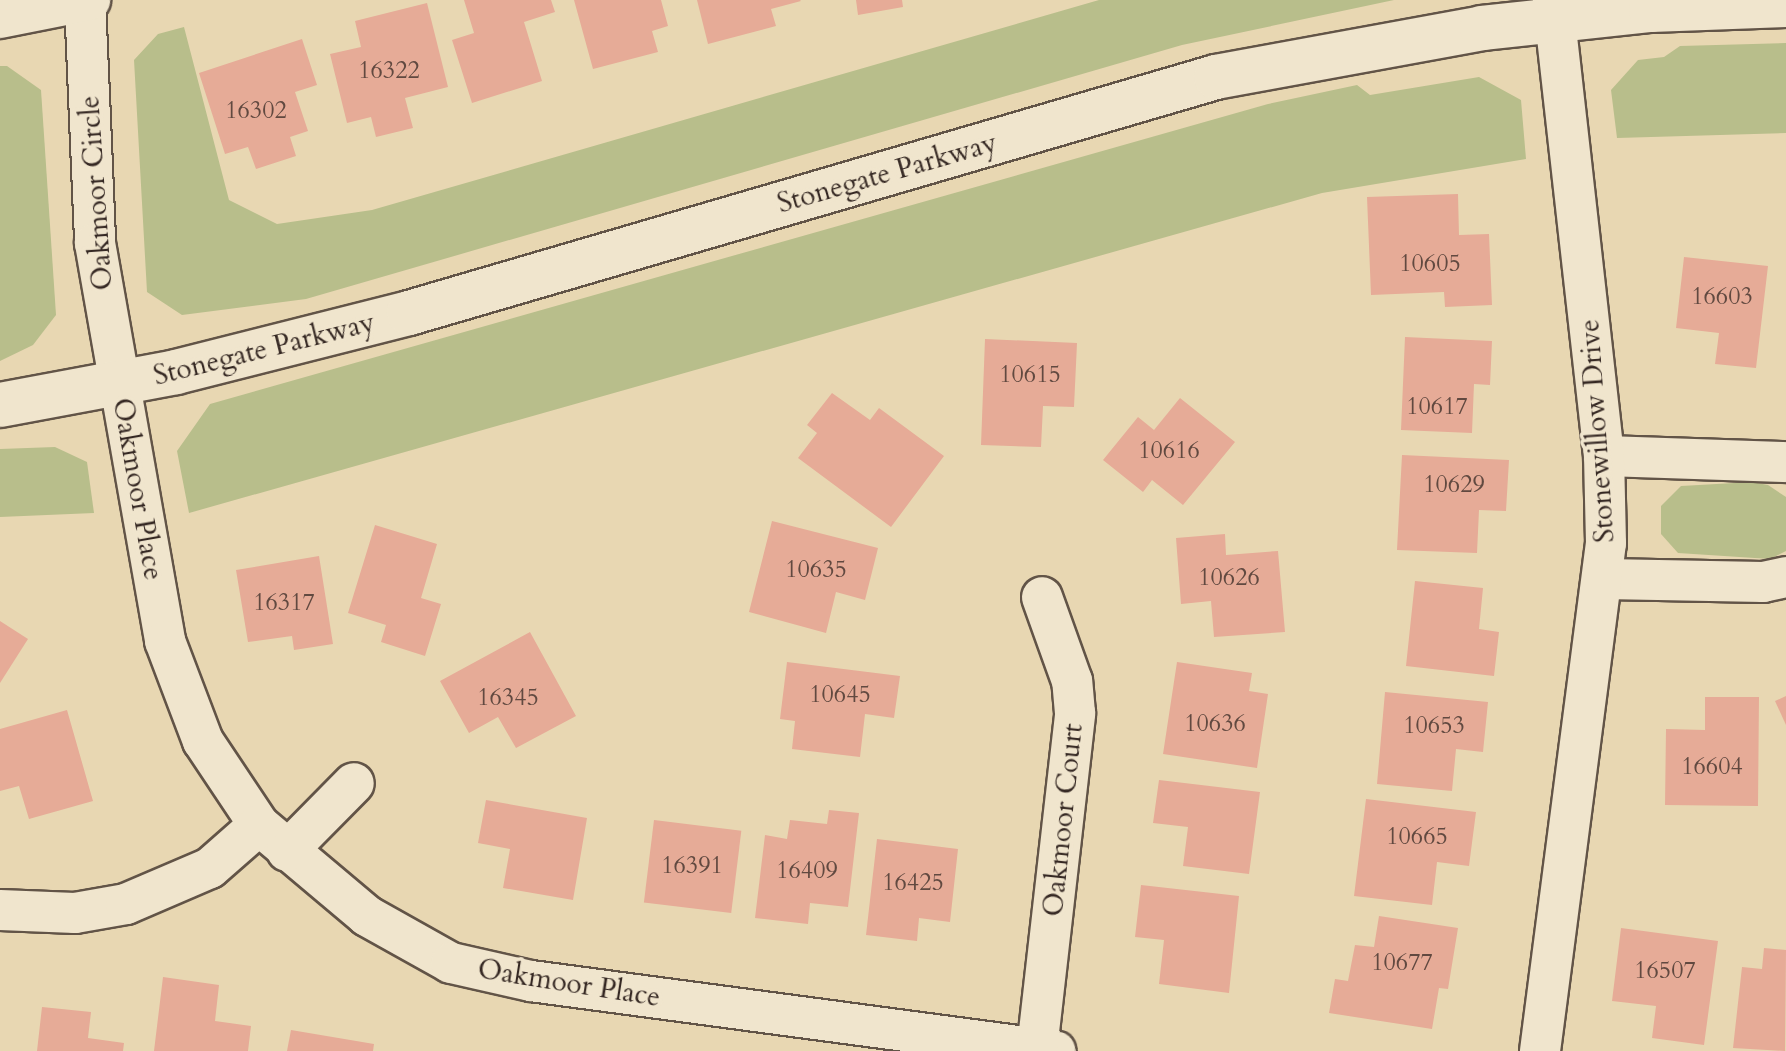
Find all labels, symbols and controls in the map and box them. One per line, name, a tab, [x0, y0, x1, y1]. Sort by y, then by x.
house number: 16322	[358, 57, 420, 85]
street label: Oakmoor Circle	[72, 95, 120, 291]
house number: 16302	[225, 97, 287, 125]
street label: Stonegate Parkway	[773, 126, 1001, 220]
house number: 10605	[1399, 250, 1461, 278]
house number: 16603	[1691, 283, 1753, 311]
street label: Stonegate Parkway	[150, 305, 378, 393]
street label: Stonewillow Drive	[1572, 318, 1622, 544]
house number: 10615	[999, 361, 1061, 389]
house number: 10617	[1406, 393, 1468, 421]
street label: Oakmoor Place	[105, 395, 171, 583]
house number: 10616	[1138, 437, 1200, 465]
house number: 10629	[1423, 471, 1485, 499]
house number: 10635	[785, 556, 847, 584]
house number: 10626	[1198, 564, 1260, 592]
house number: 16317	[253, 589, 315, 617]
house number: 10645	[809, 681, 871, 709]
house number: 16345	[477, 684, 539, 712]
house number: 10636	[1184, 710, 1246, 738]
house number: 10653	[1403, 712, 1465, 740]
street label: Oakmoor Court	[1036, 722, 1090, 918]
house number: 16604	[1681, 753, 1743, 781]
house number: 10665	[1386, 823, 1448, 851]
house number: 16391	[661, 852, 723, 880]
house number: 16409	[776, 857, 838, 885]
house number: 16425	[882, 869, 944, 897]
house number: 10677	[1371, 949, 1433, 977]
street label: Oakmoor Place	[475, 952, 663, 1014]
house number: 16507	[1634, 957, 1696, 985]

